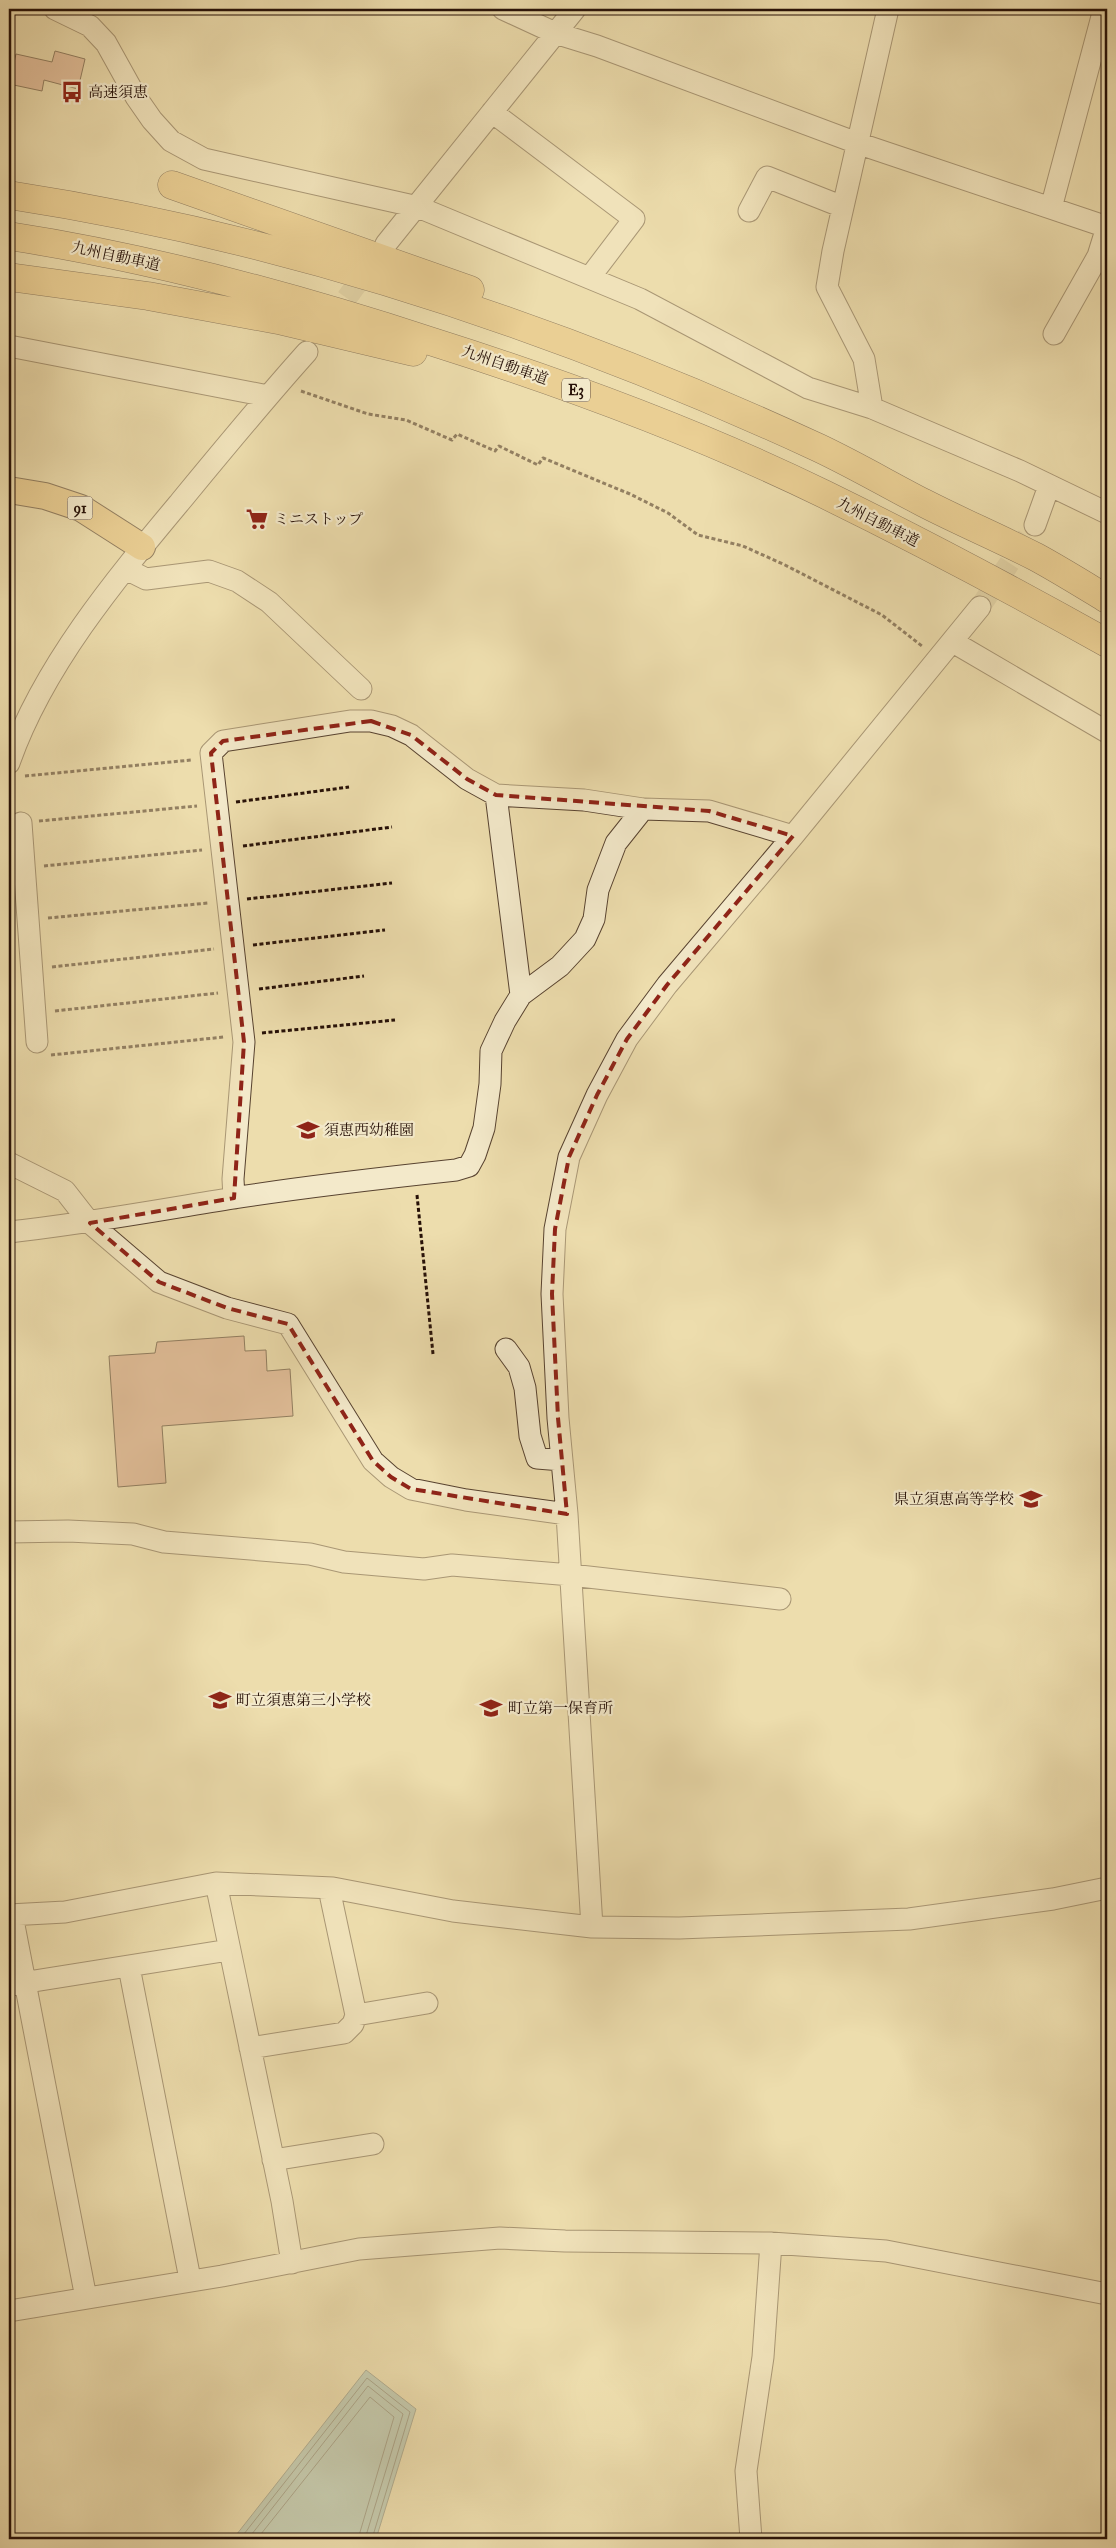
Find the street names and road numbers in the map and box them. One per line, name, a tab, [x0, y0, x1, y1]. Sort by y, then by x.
street label: 九州自動車道	[70, 238, 162, 274]
street label: 九州自動車道	[460, 342, 550, 388]
road number: E3	[562, 378, 590, 402]
street label: 九州自動車道	[834, 494, 922, 550]
road number: 91	[68, 496, 92, 520]

